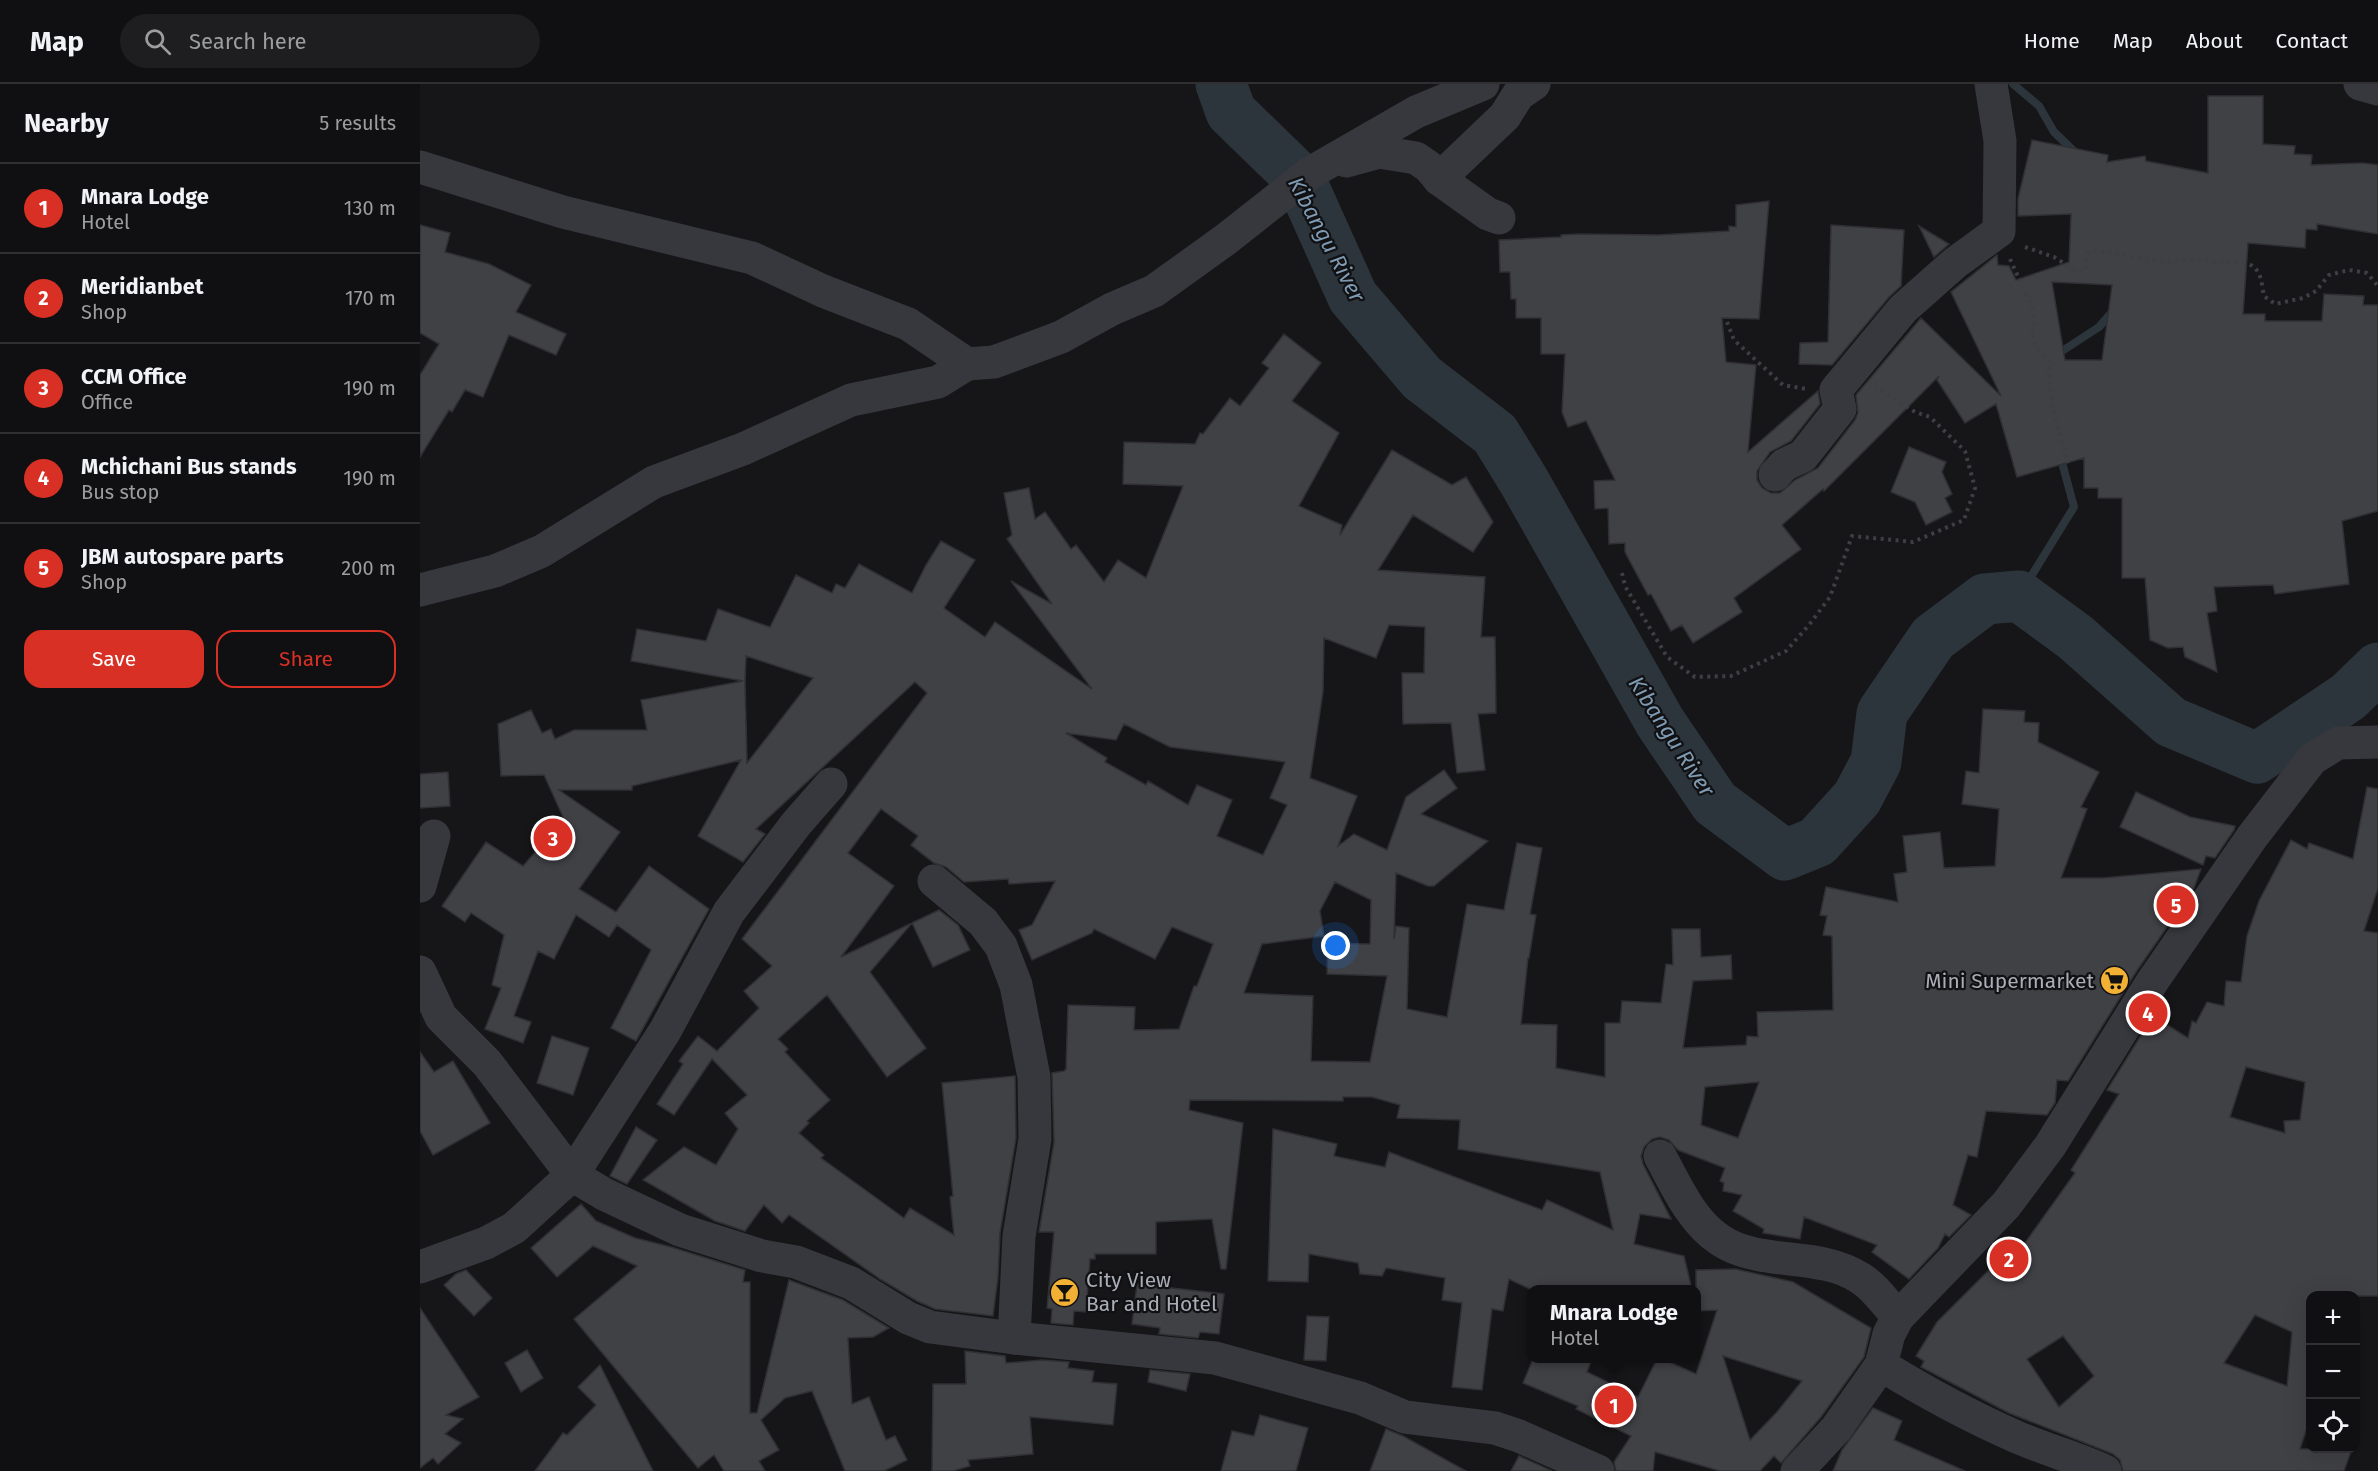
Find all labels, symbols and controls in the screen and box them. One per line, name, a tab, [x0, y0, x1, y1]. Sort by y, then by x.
search box	[120, 14, 540, 68]
text: Map	[30, 25, 84, 58]
icon: search	[141, 25, 174, 58]
text: Search here	[189, 28, 307, 55]
text: Home	[2024, 28, 2080, 54]
text: Map	[2113, 28, 2153, 54]
text: About	[2186, 28, 2243, 54]
text: Contact	[2276, 28, 2348, 54]
text: Nearby	[24, 108, 109, 139]
text: 5 results	[319, 111, 396, 135]
water label: Kibangu River	[1282, 172, 1371, 307]
text: Mnara Lodge	[81, 183, 209, 210]
text: 1	[39, 196, 48, 220]
text: 130 m	[344, 196, 396, 220]
text: Hotel	[81, 210, 130, 234]
text: Meridianbet	[81, 273, 203, 300]
text: 2	[38, 286, 49, 310]
text: 170 m	[345, 286, 396, 310]
text: Shop	[81, 300, 127, 324]
text: CCM Office	[81, 363, 187, 390]
text: 3	[38, 376, 49, 400]
text: 190 m	[343, 376, 396, 400]
text: Office	[81, 390, 133, 414]
text: Mchichani Bus stands	[81, 453, 297, 480]
text: 4	[38, 466, 49, 490]
text: 190 m	[343, 466, 396, 490]
text: Bus stop	[81, 480, 159, 504]
text: JBM autospare parts	[81, 543, 284, 570]
text: 5	[38, 556, 49, 580]
text: 200 m	[341, 556, 396, 580]
text: Shop	[81, 570, 127, 594]
button: Save	[24, 630, 204, 688]
button: Share	[216, 630, 396, 688]
water label: Kibangu River	[1623, 671, 1721, 802]
pin: 3	[534, 816, 572, 861]
pin: 5	[2156, 882, 2196, 928]
your location	[1321, 931, 1350, 960]
supermarket icon: Mini Supermarket	[2099, 965, 2131, 997]
place label: Mini Supermarket	[1925, 968, 2094, 994]
pin: 4	[2128, 990, 2168, 1036]
pin: 2	[1990, 1236, 2028, 1282]
place label: City View Bar and Hotel	[1086, 1267, 1217, 1317]
bar icon: City View Bar and Hotel	[1049, 1276, 1081, 1308]
popup	[1527, 1285, 1701, 1363]
map controls	[2306, 1291, 2360, 1453]
button: +	[2306, 1291, 2360, 1345]
text: Mnara Lodge	[1550, 1299, 1678, 1326]
text: Hotel	[1550, 1326, 1599, 1350]
button: −	[2306, 1345, 2360, 1399]
pin: 1	[1594, 1382, 1634, 1428]
button: locate	[2306, 1399, 2360, 1453]

